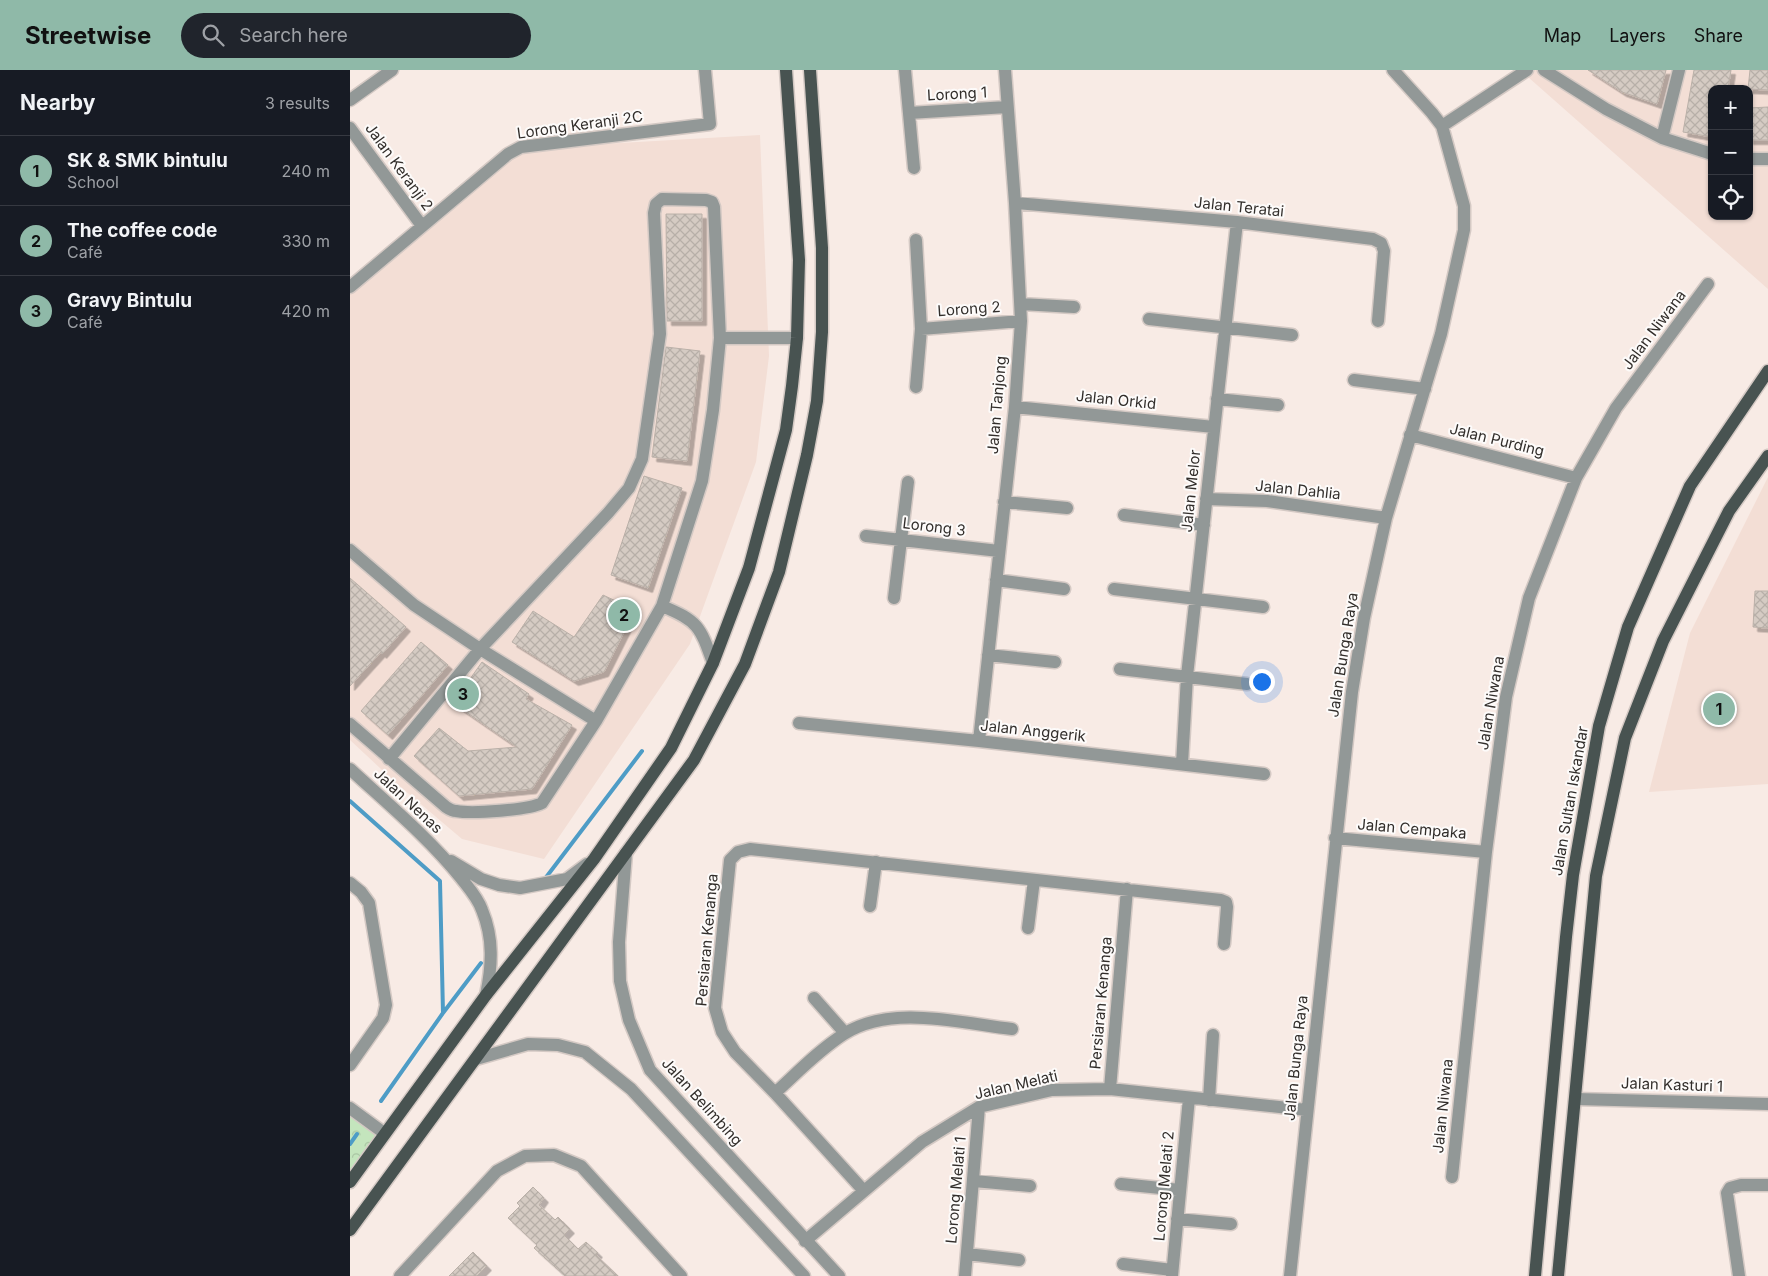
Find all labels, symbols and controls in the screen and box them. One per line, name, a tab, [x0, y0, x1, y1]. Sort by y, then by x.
search box	[181, 13, 531, 58]
text: Streetwise	[25, 21, 151, 50]
icon: search	[199, 21, 227, 49]
text: Search here	[239, 24, 348, 47]
text: Map	[1544, 25, 1581, 46]
text: Layers	[1609, 25, 1666, 46]
text: Share	[1694, 25, 1743, 46]
street label: Lorong 1	[926, 82, 988, 105]
map controls	[1708, 85, 1753, 220]
button: +	[1708, 85, 1753, 130]
text: Nearby	[20, 90, 95, 115]
text: 3 results	[265, 93, 330, 113]
street label: Lorong Keranji 2C	[516, 106, 644, 143]
street label: Jalan Keranji 2	[361, 119, 438, 214]
button: −	[1708, 130, 1753, 175]
text: SK & SMK bintulu	[67, 149, 228, 172]
text: 1	[33, 161, 39, 181]
text: 240 m	[282, 161, 330, 181]
text: School	[67, 172, 119, 192]
button: locate	[1708, 175, 1753, 220]
street label: Jalan Teratai	[1193, 192, 1285, 221]
text: The coffee code	[67, 219, 217, 242]
text: 2	[31, 231, 41, 251]
text: 330 m	[282, 231, 330, 251]
text: Café	[67, 242, 102, 262]
street label: Jalan Niwana	[1617, 286, 1690, 373]
text: Gravy Bintulu	[67, 289, 192, 312]
street label: Lorong 2	[937, 297, 1001, 320]
text: 3	[31, 301, 41, 321]
text: 420 m	[281, 301, 330, 321]
text: Café	[67, 312, 102, 332]
street label: Jalan Tanjong	[983, 355, 1010, 455]
street label: Jalan Orkid	[1075, 386, 1157, 413]
street label: Jalan Purding	[1448, 419, 1546, 460]
street label: Jalan Melor	[1177, 448, 1204, 533]
street label: Jalan Dahlia	[1254, 476, 1342, 503]
street label: Lorong 3	[901, 513, 967, 540]
street label: Jalan Bunga Raya	[1323, 591, 1362, 719]
pin: 2	[608, 596, 640, 634]
street label: Jalan Niwana	[1473, 654, 1508, 751]
your location	[1249, 669, 1275, 695]
pin: 3	[447, 675, 479, 713]
pin: 1	[1703, 690, 1735, 728]
street label: Jalan Anggerik	[979, 716, 1088, 746]
street label: Jalan Sultan Iskandar	[1547, 724, 1592, 877]
street label: Jalan Nenas	[370, 764, 447, 837]
street label: Jalan Cempaka	[1357, 814, 1467, 843]
street label: Persiaran Kenanga	[691, 873, 722, 1007]
street label: Persiaran Kenanga	[1085, 936, 1116, 1070]
street label: Jalan Bunga Raya	[1279, 994, 1312, 1122]
street label: Jalan Belimbing	[658, 1054, 747, 1150]
street label: Jalan Niwana	[1428, 1058, 1457, 1154]
street label: Jalan Melati	[972, 1066, 1059, 1103]
street label: Jalan Kasturi 1	[1621, 1073, 1723, 1096]
street label: Lorong Melati 2	[1149, 1130, 1178, 1242]
street label: Lorong Melati 1	[941, 1136, 970, 1244]

